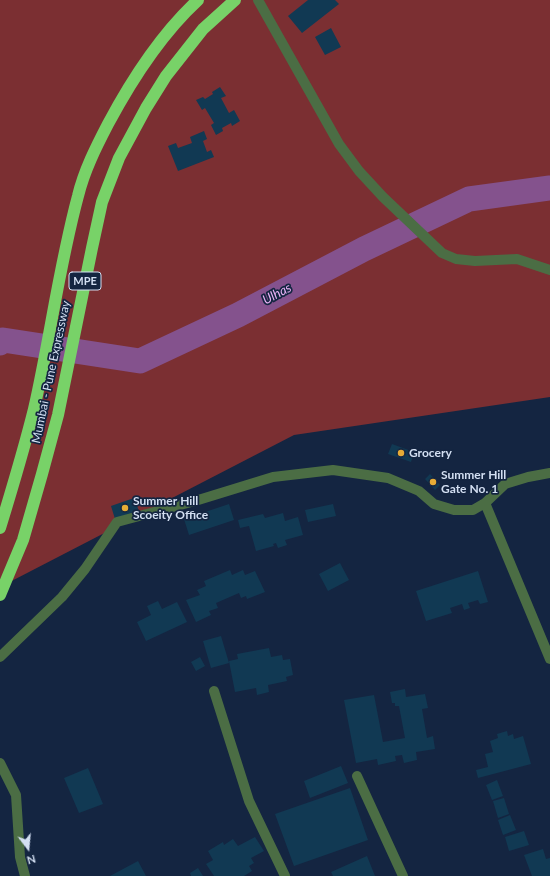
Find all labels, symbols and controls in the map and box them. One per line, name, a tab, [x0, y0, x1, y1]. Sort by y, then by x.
road number: MPE	[69, 272, 101, 290]
water label: Ulhas	[260, 280, 294, 308]
street label: Mumbai - Pune Expressway	[29, 299, 73, 445]
place label: Grocery	[409, 446, 452, 460]
marker: Grocery	[396, 448, 406, 458]
place label: Summer Hill Gate No. 1	[441, 468, 506, 496]
marker: Summer Hill Gate No. 1	[428, 477, 438, 487]
place label: Summer Hill Scoeity Office	[133, 494, 208, 522]
marker: Summer Hill Scoeity Office	[120, 503, 130, 513]
north arrow	[8, 828, 48, 868]
text: N	[26, 853, 37, 867]

